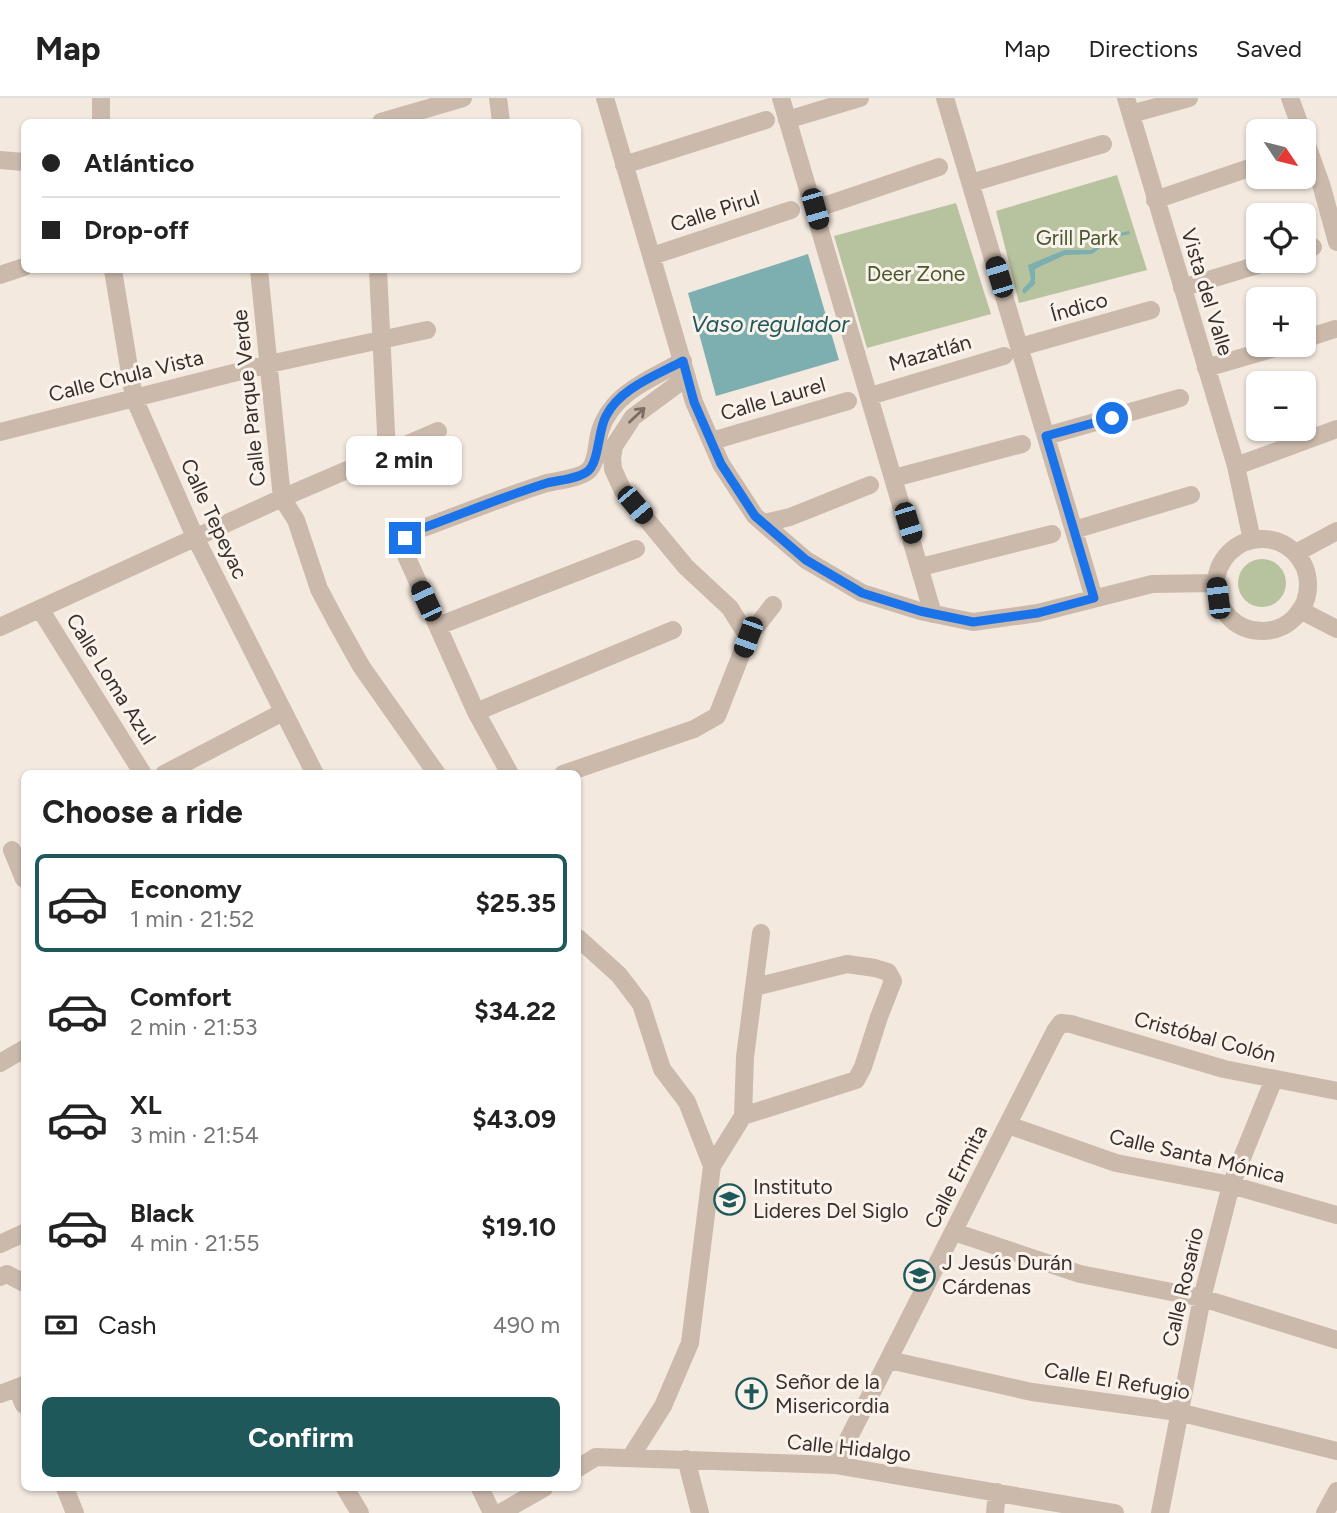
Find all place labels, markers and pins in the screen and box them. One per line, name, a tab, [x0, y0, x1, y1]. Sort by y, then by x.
place label: Instituto Lideres Del Siglo	[753, 1174, 909, 1223]
school or university icon: Instituto Lideres Del Siglo	[713, 1182, 747, 1216]
place label: J Jesús Durán Cárdenas	[942, 1250, 1072, 1299]
school or university icon: J Jesús Durán Cárdenas	[902, 1258, 936, 1292]
place label: Señor de la Misericordia	[775, 1369, 889, 1418]
church icon: Señor de la Misericordia	[735, 1377, 769, 1411]

